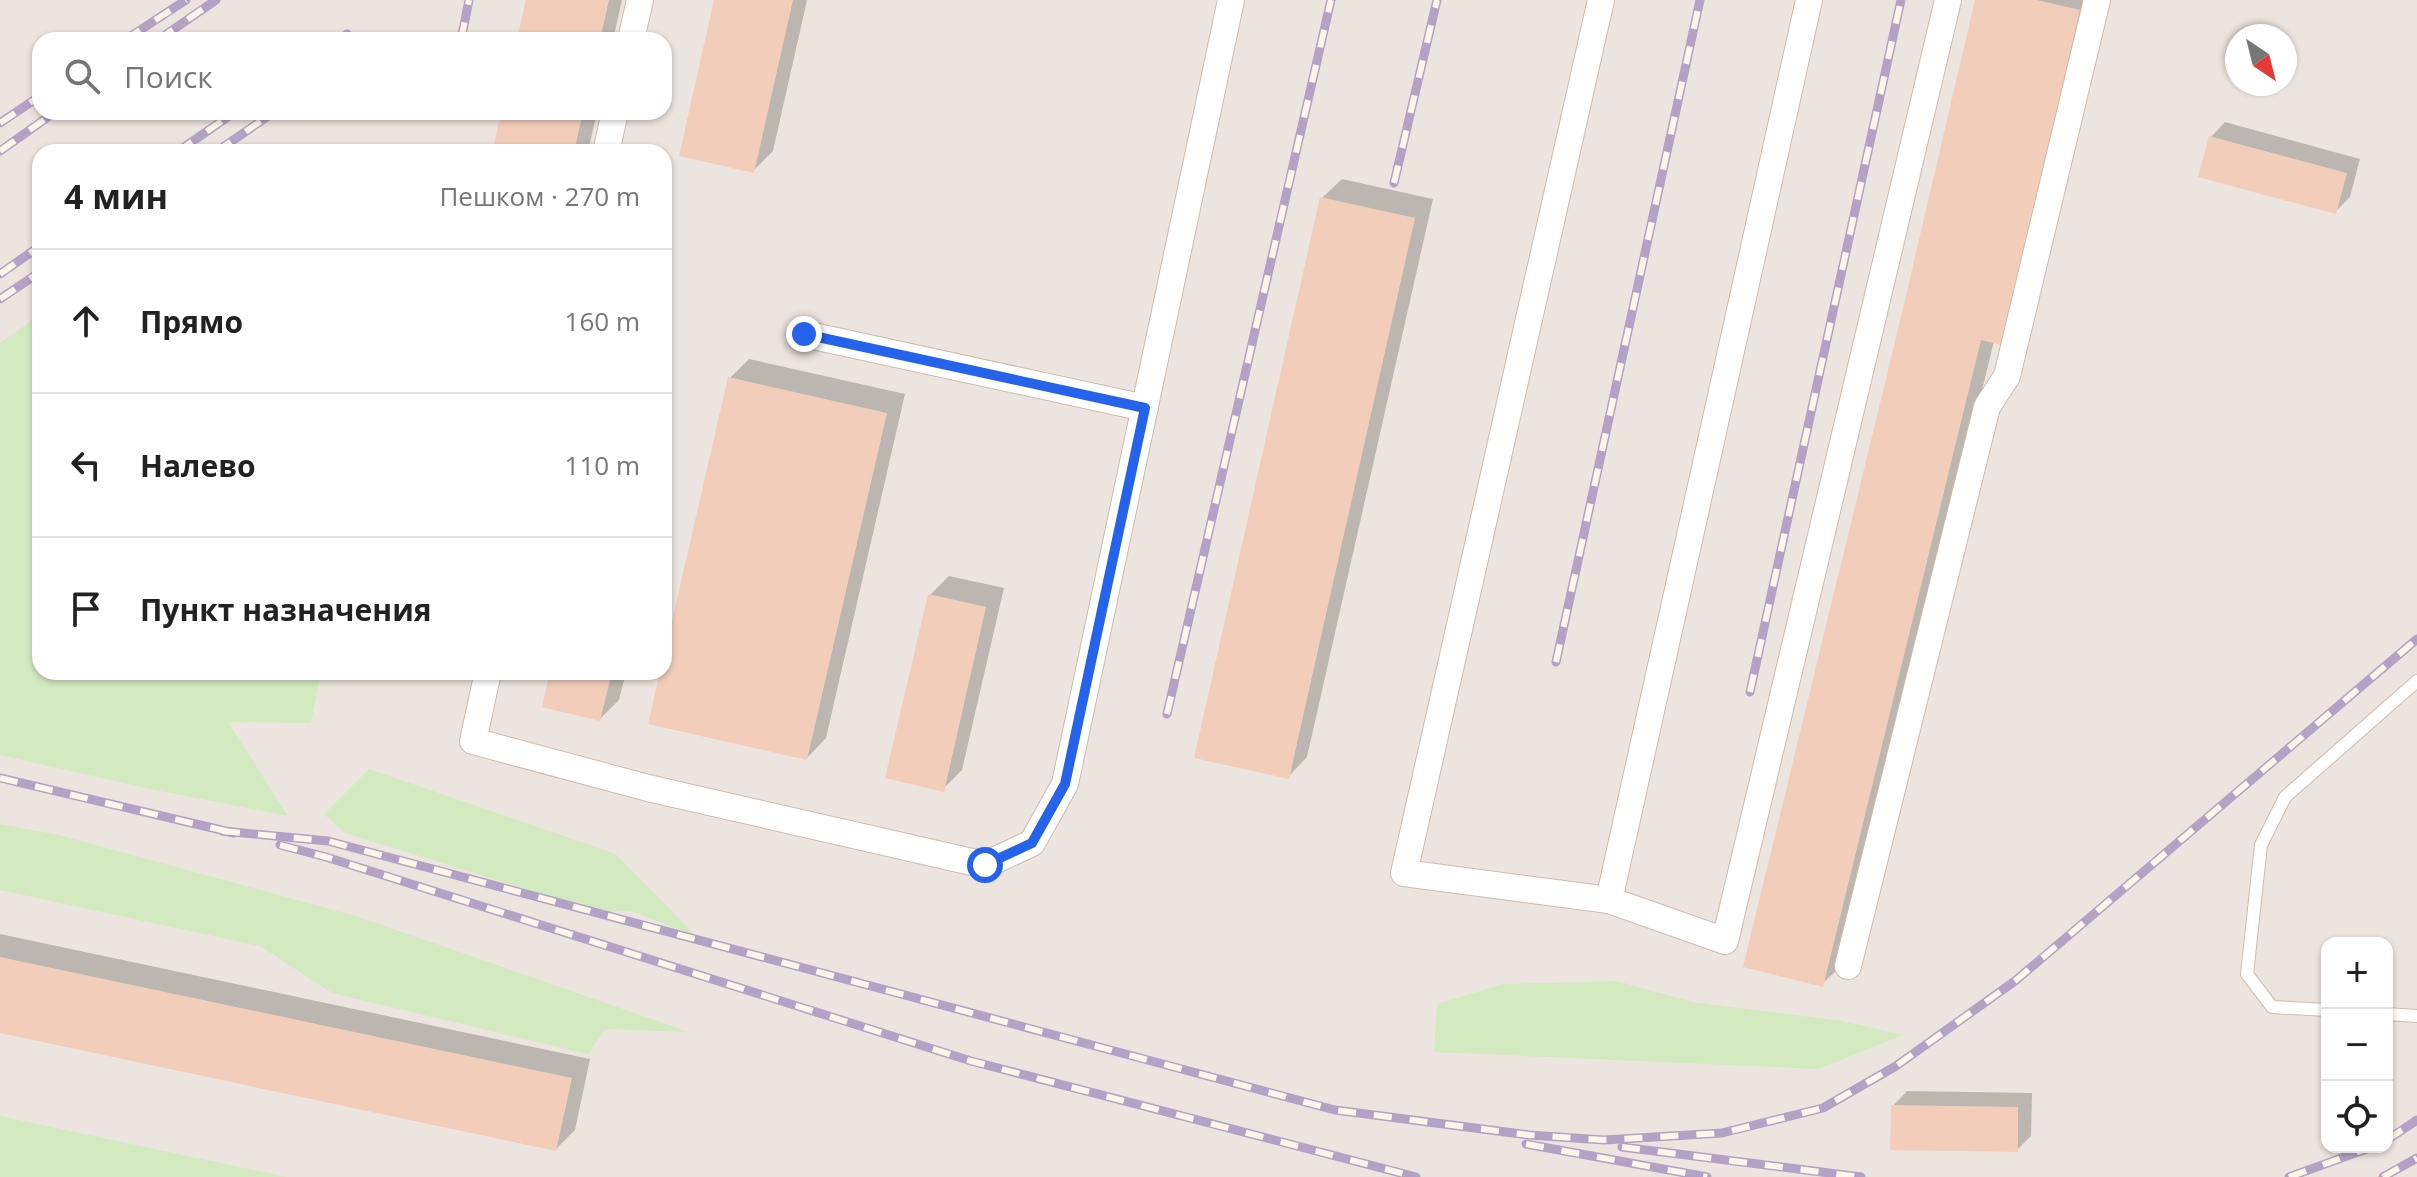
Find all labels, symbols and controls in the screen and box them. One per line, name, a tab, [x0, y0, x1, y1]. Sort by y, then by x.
north arrow	[2225, 24, 2297, 96]
search box	[32, 32, 672, 120]
icon: search	[60, 54, 104, 98]
text: Поиск	[124, 56, 213, 97]
text: 4 мин	[64, 173, 168, 219]
text: Пешком · 270 m	[439, 178, 640, 214]
icon: ahead	[64, 299, 108, 343]
text: Прямо	[140, 301, 243, 342]
text: 160 m	[565, 303, 640, 339]
route end	[786, 316, 822, 352]
icon: left	[64, 443, 108, 487]
text: Налево	[140, 445, 256, 486]
text: 110 m	[565, 447, 640, 483]
icon: arrive	[64, 587, 108, 631]
text: Пункт назначения	[140, 589, 432, 630]
route start	[967, 847, 1003, 883]
map controls	[2321, 937, 2393, 1153]
button: +	[2321, 937, 2393, 1009]
button: −	[2321, 1009, 2393, 1081]
button: locate	[2321, 1081, 2393, 1153]

